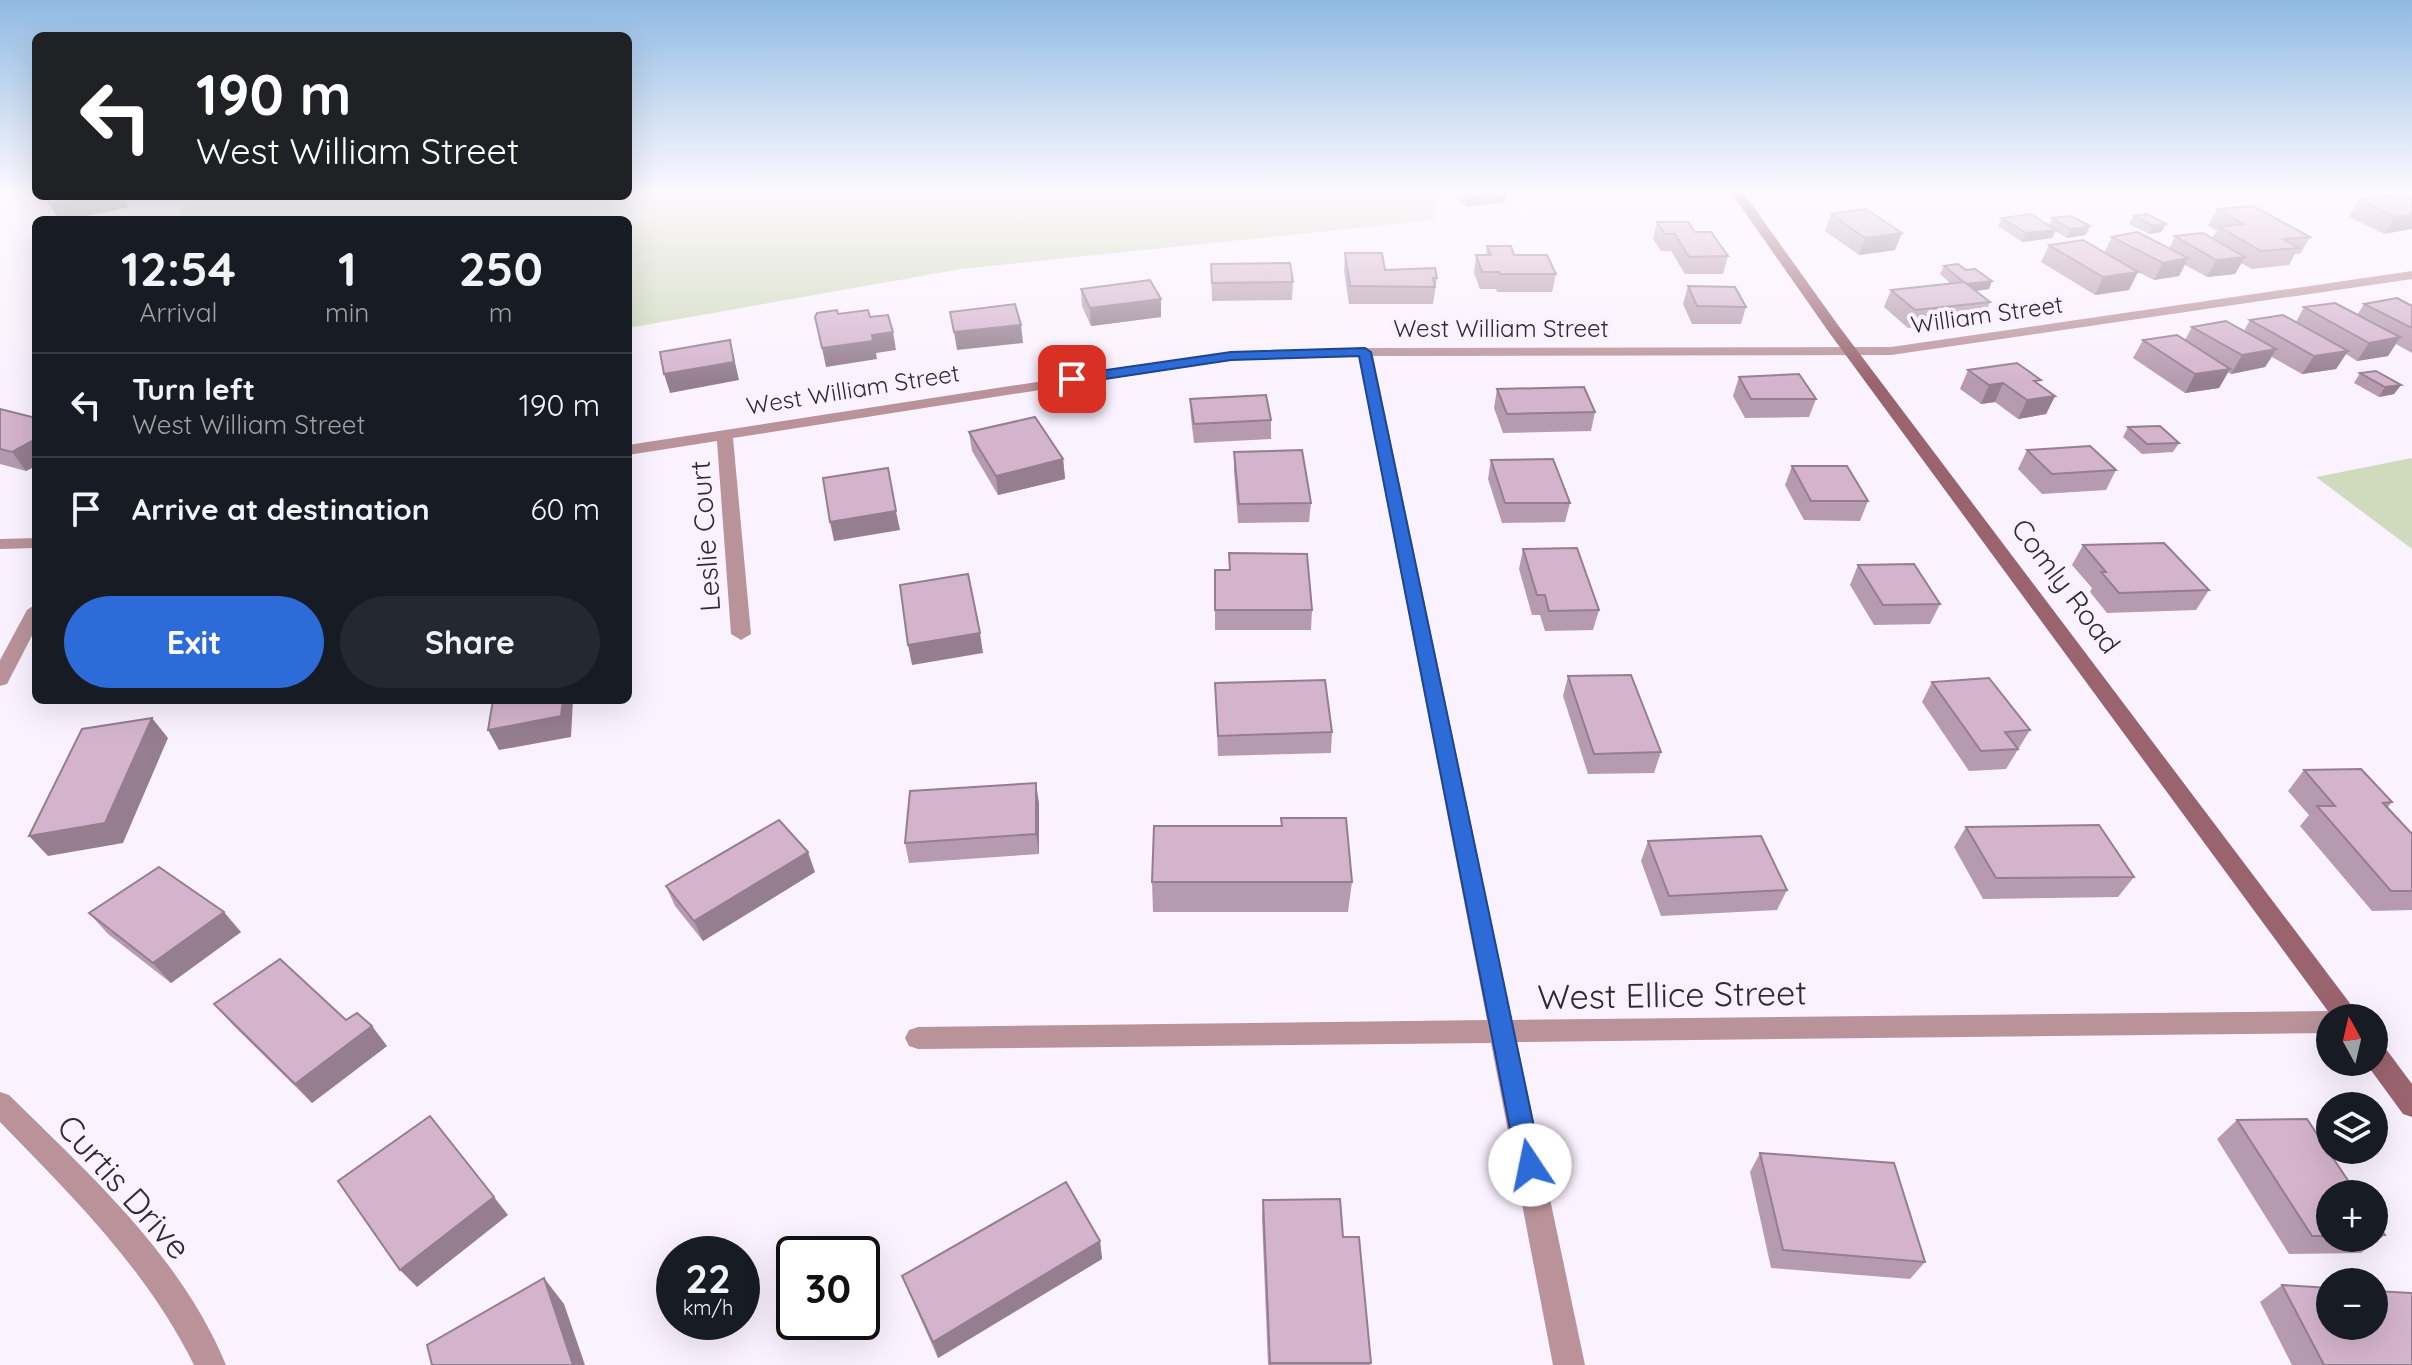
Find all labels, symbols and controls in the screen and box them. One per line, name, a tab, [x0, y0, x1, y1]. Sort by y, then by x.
text: 190 m	[196, 59, 351, 129]
icon: left	[64, 64, 168, 168]
text: West William Street	[196, 128, 519, 173]
text: 12:54	[121, 238, 236, 298]
text: 1	[338, 238, 357, 298]
text: 250	[458, 238, 543, 298]
street label: William Street	[1909, 289, 2065, 340]
text: Arrival	[140, 296, 217, 329]
text: min	[325, 296, 369, 329]
text: m	[489, 296, 513, 329]
street label: West William Street	[1393, 313, 1609, 343]
pin	[1038, 345, 1106, 413]
street label: West William Street	[744, 357, 962, 421]
icon: arrive	[1050, 357, 1094, 401]
text: Turn left	[132, 370, 255, 408]
icon: left	[64, 383, 108, 427]
text: 190 m	[519, 386, 600, 424]
text: West William Street	[132, 408, 365, 441]
street label: Leslie Court	[682, 459, 727, 613]
icon: arrive	[64, 487, 108, 531]
text: Arrive at destination	[132, 490, 430, 528]
text: 60 m	[530, 490, 600, 528]
street label: Comly Road	[2004, 511, 2128, 660]
button: Exit	[64, 596, 324, 688]
button: Share	[340, 596, 600, 688]
street label: West Ellice Street	[1537, 971, 1807, 1018]
north arrow	[2316, 1004, 2388, 1076]
map controls	[2316, 1004, 2388, 1340]
button: layers	[2316, 1092, 2388, 1164]
street label: Curtis Drive	[48, 1105, 201, 1268]
position arrow	[1488, 1123, 1572, 1207]
button: +	[2316, 1180, 2388, 1252]
speed limit sign: 30	[776, 1236, 880, 1340]
text: 22	[685, 1253, 731, 1303]
button: −	[2316, 1268, 2388, 1340]
text: km/h	[683, 1295, 733, 1320]

